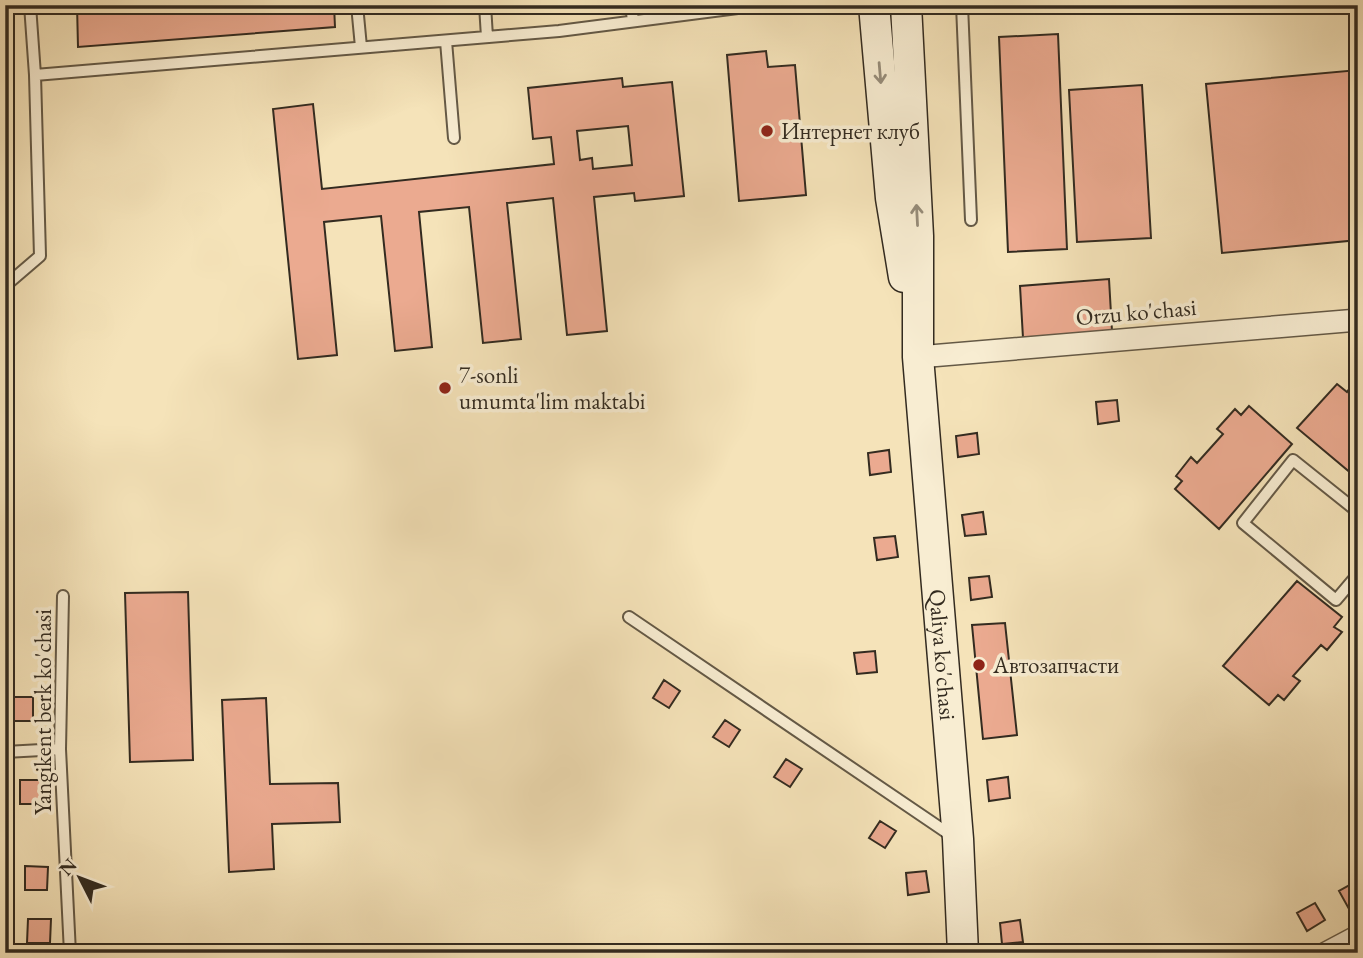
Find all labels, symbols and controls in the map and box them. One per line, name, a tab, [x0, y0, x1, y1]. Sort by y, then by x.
one-way arrow	[873, 61, 886, 84]
place label: Интернет клуб	[781, 116, 920, 146]
marker: Интернет клуб	[759, 123, 775, 139]
one-way arrow	[910, 204, 923, 227]
street label: Orzu ko'chasi	[1075, 292, 1198, 332]
place label: 7-sonli umumta'lim maktabi	[459, 360, 646, 416]
marker: 7-sonli umumta'lim maktabi	[437, 380, 453, 396]
street label: Qaliya ko'chasi	[922, 588, 963, 722]
street label: Yangikent berk ko'chasi	[28, 609, 58, 815]
place label: Автозапчасти	[992, 650, 1119, 680]
marker: Автозапчасти	[971, 657, 987, 673]
north arrow	[46, 842, 116, 912]
text: N	[53, 852, 83, 881]

